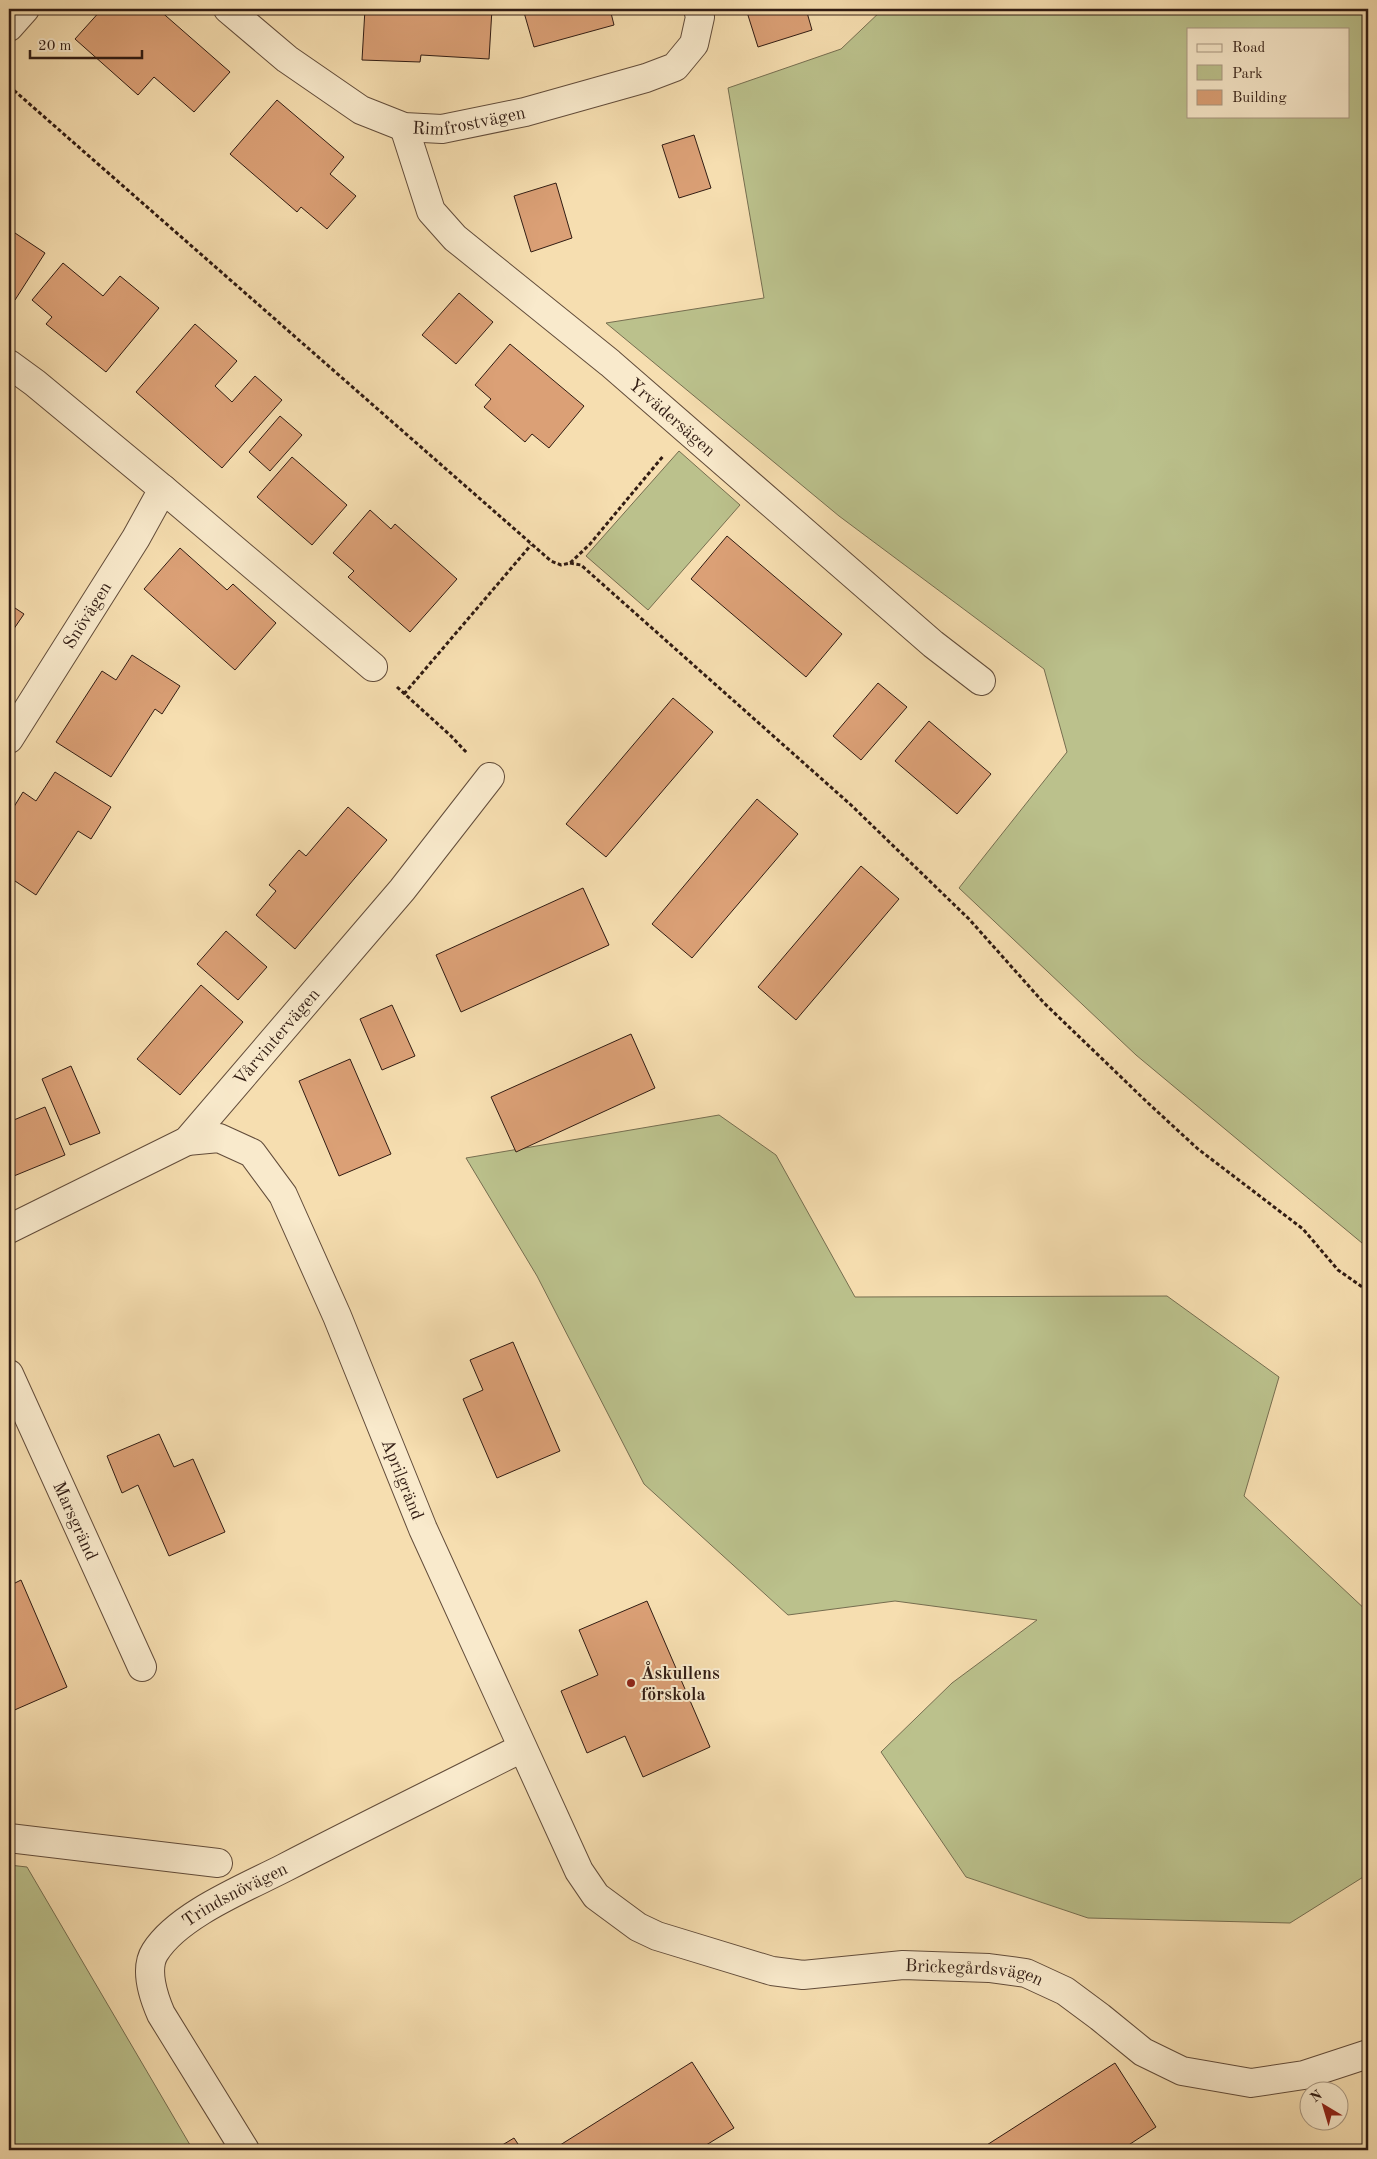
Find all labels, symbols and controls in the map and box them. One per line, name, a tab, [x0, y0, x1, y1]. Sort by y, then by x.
scale bar	[30, 28, 142, 60]
legend	[1187, 28, 1350, 118]
text: 20 m	[38, 39, 72, 54]
text: Road	[1232, 41, 1266, 56]
text: Park	[1232, 67, 1263, 82]
text: Building	[1232, 91, 1287, 106]
street label: Rimfrostvägen	[412, 104, 527, 139]
street label: Yrvädersägen	[625, 376, 719, 460]
street label: Snövägen	[60, 579, 116, 652]
street label: Vårvintervägen	[231, 985, 324, 1089]
street label: Aprilgränd	[378, 1437, 426, 1522]
street label: Marsgränd	[49, 1479, 100, 1563]
place label: Åskullens förskola	[641, 1661, 720, 1704]
marker: Åskullens förskola	[625, 1677, 637, 1689]
street label: Trindsnövägen	[179, 1860, 291, 1931]
street label: Brickegårdsvägen	[905, 1957, 1046, 1990]
north arrow	[1300, 2082, 1350, 2132]
text: N	[1308, 2088, 1325, 2105]

